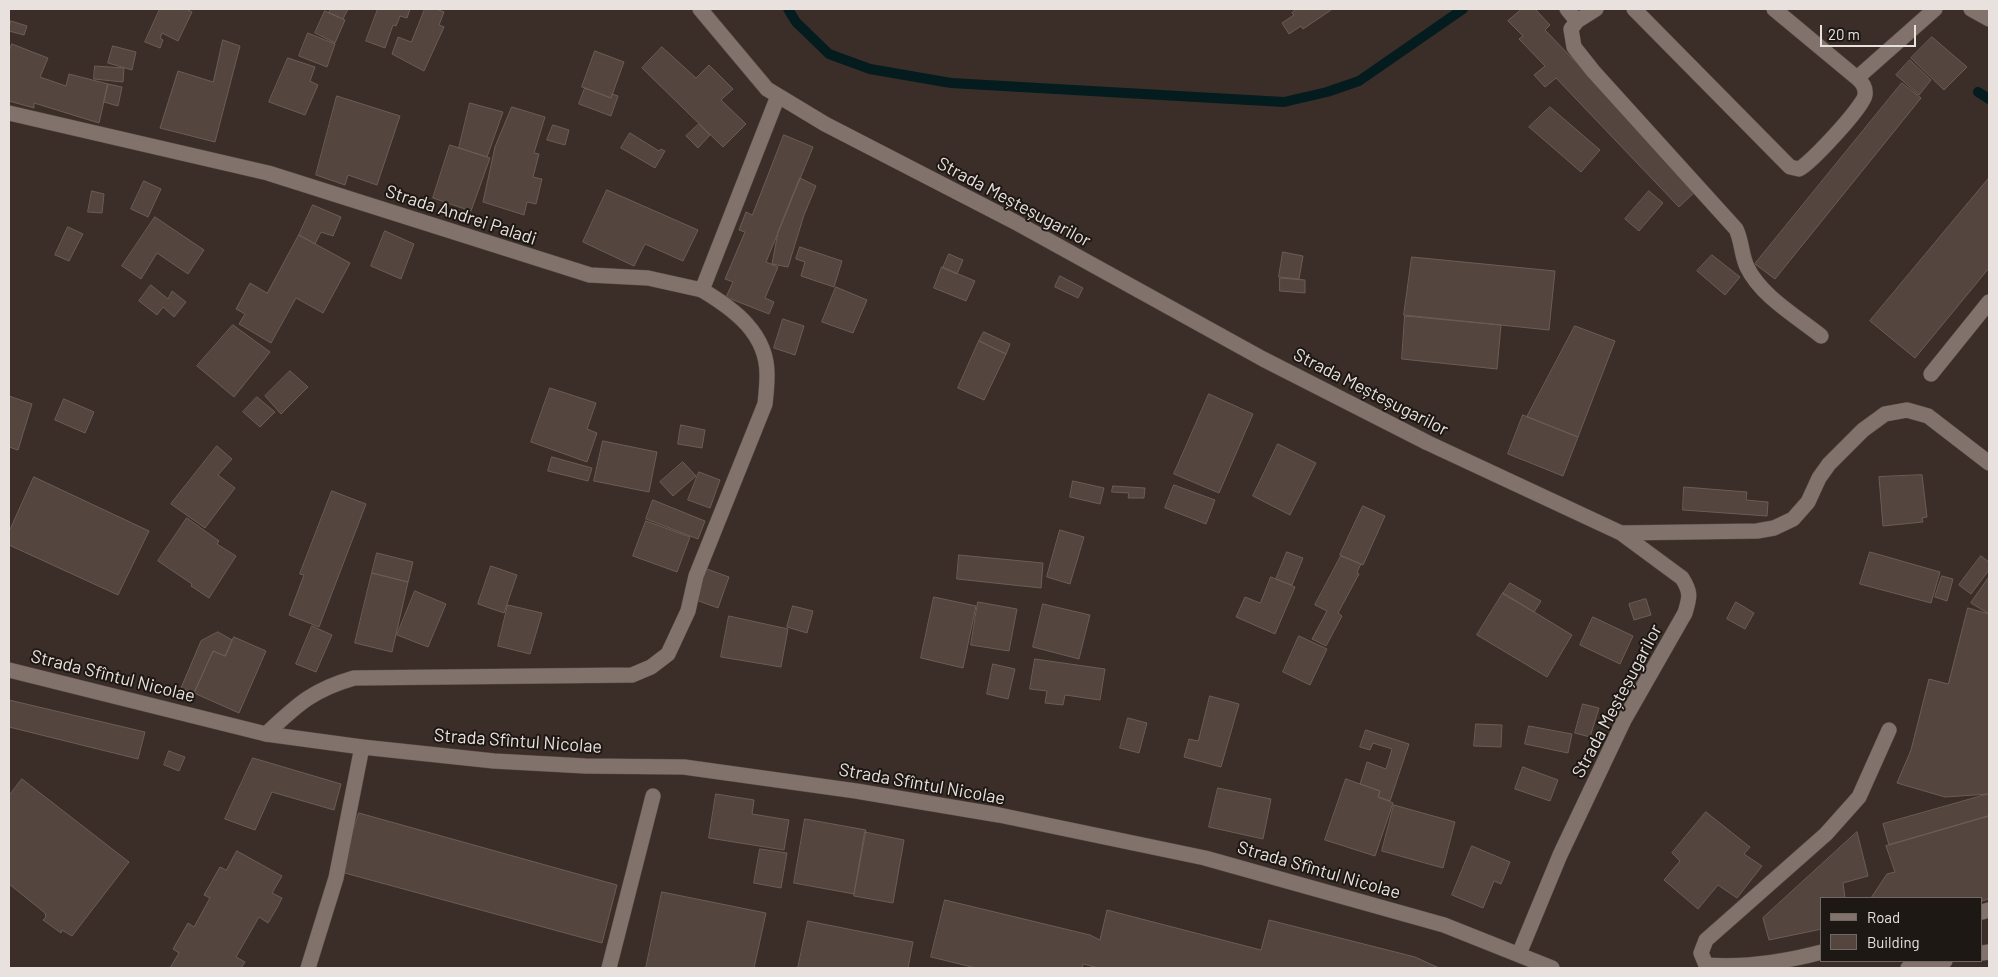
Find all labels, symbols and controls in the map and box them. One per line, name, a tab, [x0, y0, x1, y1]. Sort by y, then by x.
scale bar	[1823, 15, 1919, 47]
text: 20 m	[1828, 25, 1860, 43]
street label: Strada Meșteșugarilor	[933, 152, 1095, 252]
street label: Strada Andrei Paladi	[383, 180, 539, 250]
street label: Strada Meșteșugarilor	[1290, 344, 1452, 440]
street label: Strada Meșteșugarilor	[1567, 620, 1667, 782]
street label: Strada Sfîntul Nicolae	[29, 645, 197, 707]
street label: Strada Sfîntul Nicolae	[433, 724, 603, 758]
street label: Strada Sfîntul Nicolae	[837, 759, 1007, 809]
street label: Strada Sfîntul Nicolae	[1235, 836, 1403, 904]
legend	[1820, 897, 1983, 962]
text: Road	[1867, 908, 1900, 926]
text: Building	[1867, 933, 1920, 951]

